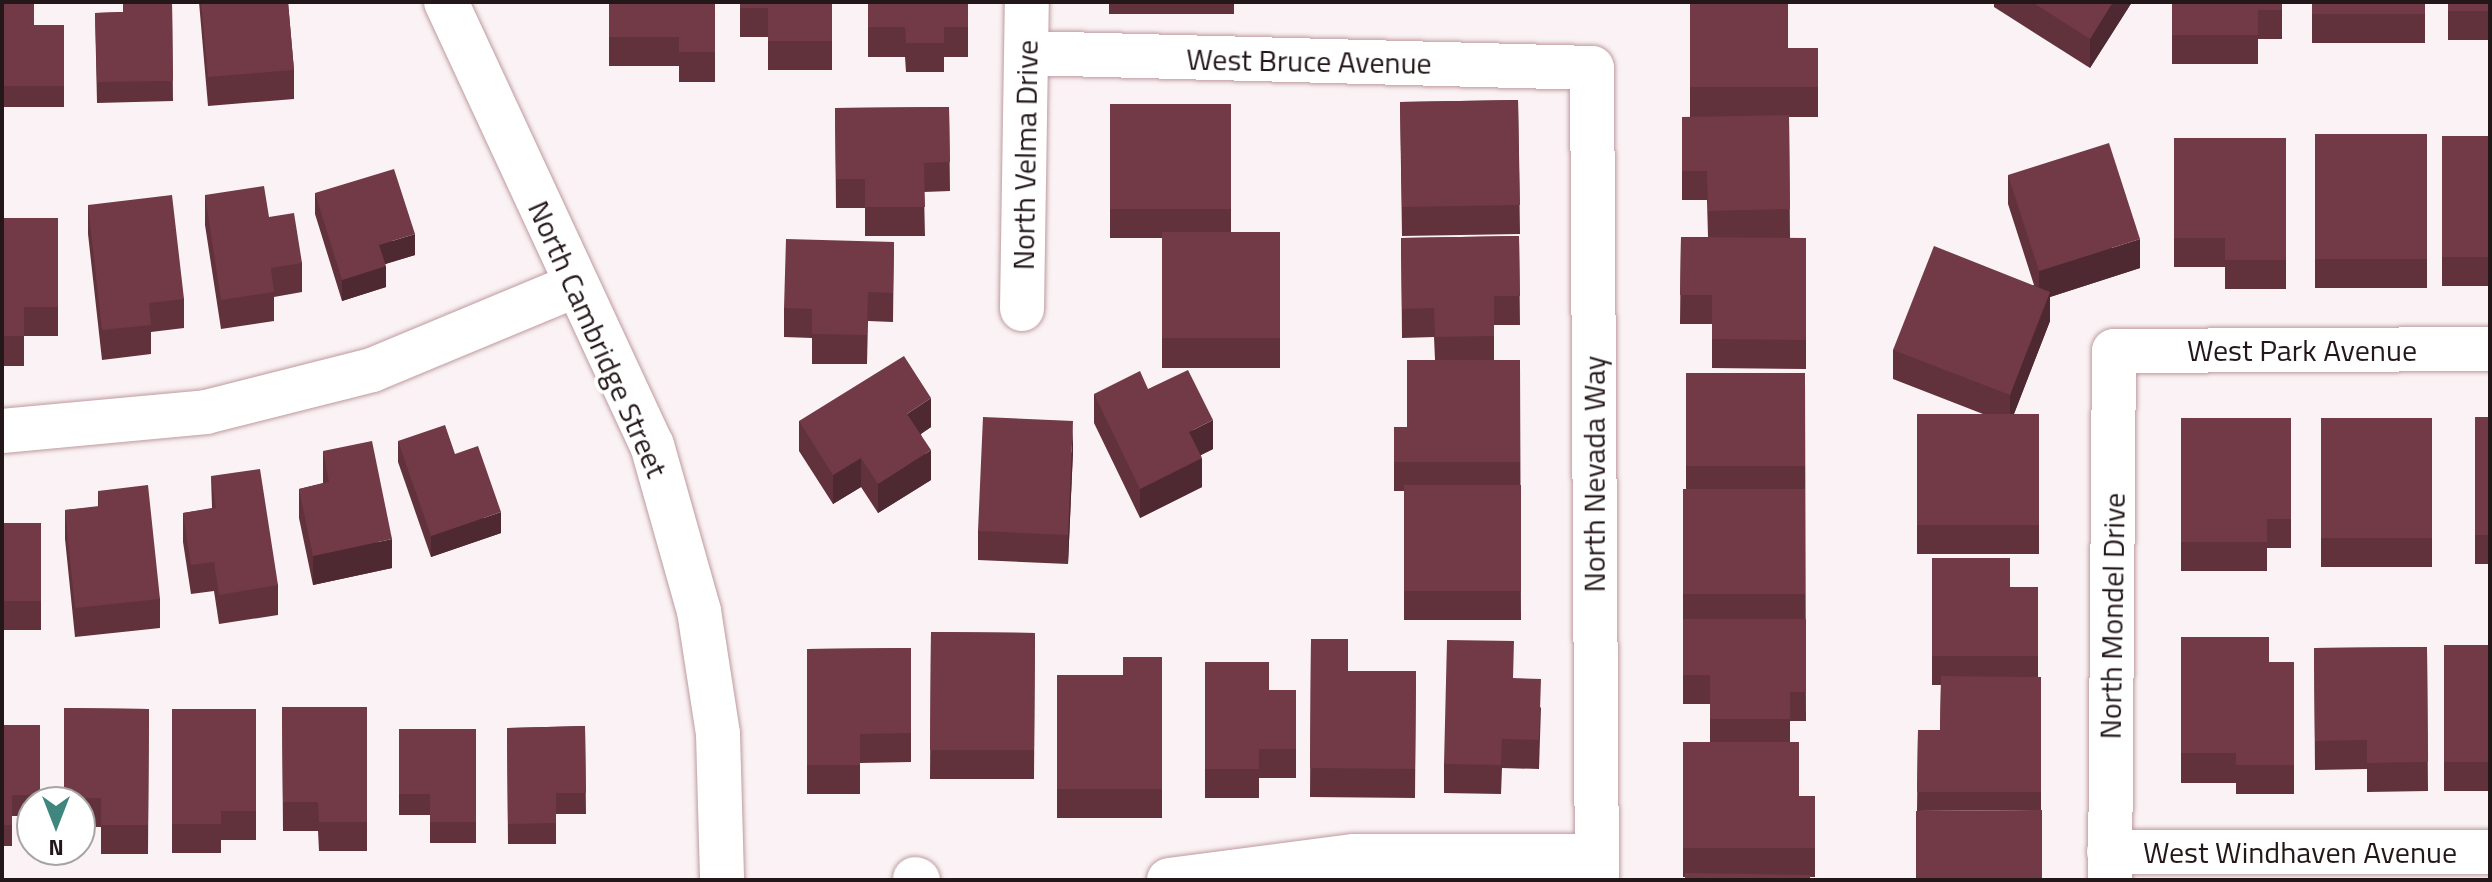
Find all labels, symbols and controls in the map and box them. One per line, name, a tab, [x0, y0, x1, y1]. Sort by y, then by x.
street label: North Velma Drive	[1005, 39, 1045, 271]
street label: West Bruce Avenue	[1186, 41, 1432, 81]
street label: North Cambridge Street	[521, 195, 675, 483]
street label: West Park Avenue	[2187, 332, 2417, 368]
street label: North Nevada Way	[1576, 356, 1612, 592]
street label: North Mondel Drive	[2092, 492, 2132, 740]
north arrow	[16, 786, 96, 866]
text: N	[48, 831, 64, 865]
street label: West Windhaven Avenue	[2143, 834, 2457, 870]

